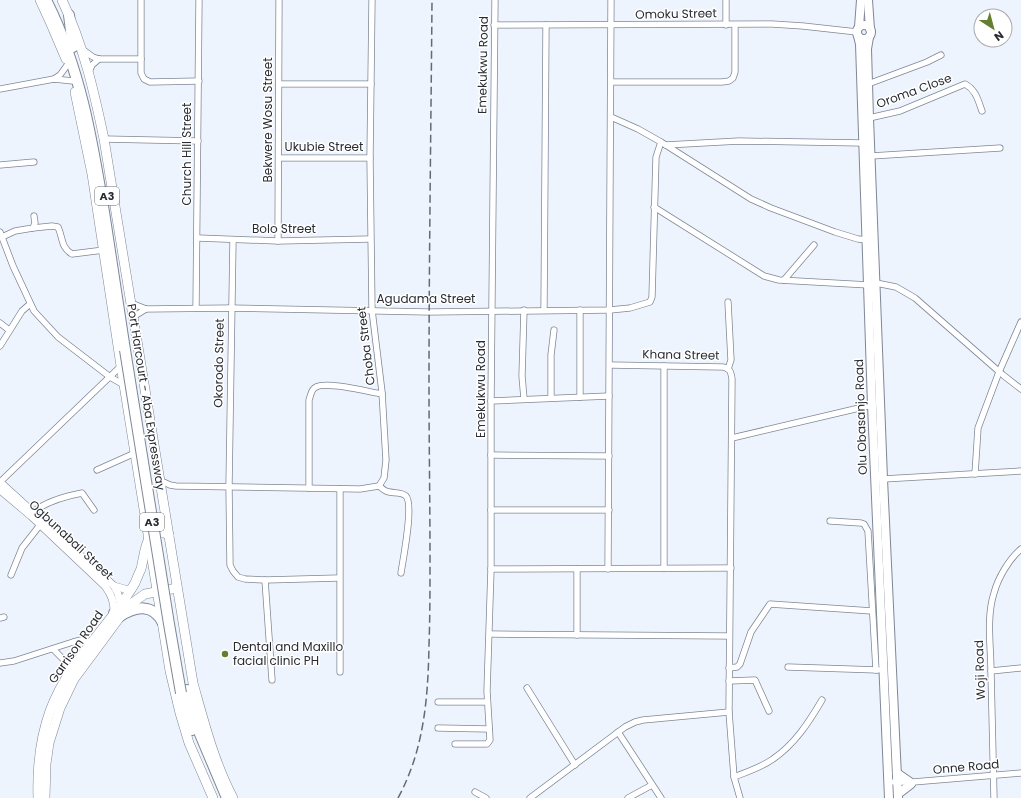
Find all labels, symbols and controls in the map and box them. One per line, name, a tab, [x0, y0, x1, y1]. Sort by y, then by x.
street label: Omoku Street	[635, 4, 717, 23]
north arrow	[973, 8, 1013, 48]
street label: Emekukwu Road	[473, 16, 492, 114]
text: N	[991, 27, 1007, 45]
street label: Bekwere Wosu Street	[259, 57, 276, 183]
street label: Oroma Close	[874, 69, 954, 112]
street label: Church Hill Street	[178, 103, 195, 205]
street label: Ukubie Street	[285, 138, 363, 155]
road number: A3	[95, 187, 119, 205]
street label: Bolo Street	[252, 220, 316, 237]
street label: Agudama Street	[377, 290, 475, 307]
street label: Port Harcourt - Aba Expressway	[123, 302, 170, 492]
street label: Choba Street	[352, 306, 379, 386]
street label: Okorodo Street	[209, 318, 228, 408]
street label: Emekukwu Road	[472, 340, 489, 438]
street label: Khana Street	[642, 345, 720, 364]
street label: Olu Obasanjo Road	[850, 359, 871, 475]
street label: Ogbunabali Street	[25, 496, 117, 583]
road number: A3	[140, 513, 164, 531]
street label: Garrison Road	[44, 607, 107, 687]
place label: Dental and Maxillo facial clinic PH	[233, 638, 343, 669]
street label: Woji Road	[970, 640, 989, 700]
marker: Dental and Maxillo facial clinic PH	[220, 649, 230, 659]
street label: Onne Road	[932, 755, 1000, 778]

